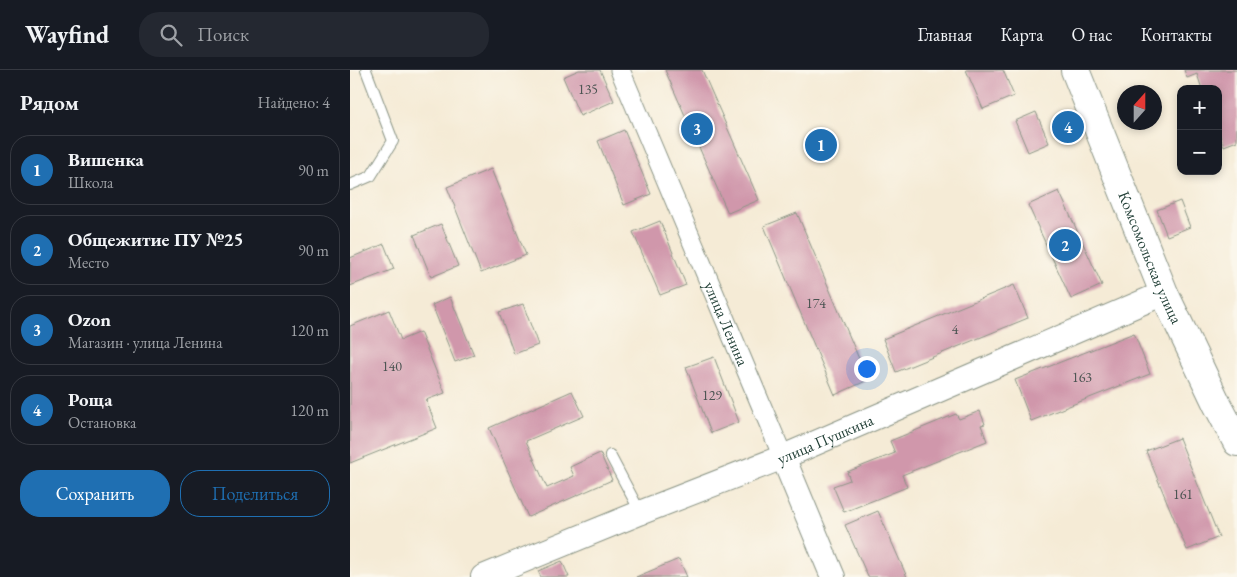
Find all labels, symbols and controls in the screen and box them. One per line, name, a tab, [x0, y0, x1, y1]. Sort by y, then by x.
search box	[139, 12, 489, 57]
text: Wayfind	[25, 19, 109, 50]
icon: search	[157, 21, 185, 49]
text: Поиск	[197, 22, 249, 47]
text: Главная	[918, 23, 972, 46]
text: Карта	[1000, 23, 1043, 46]
text: О нас	[1071, 23, 1113, 46]
text: Контакты	[1141, 23, 1212, 46]
house number: 135	[578, 80, 598, 98]
north arrow	[1117, 85, 1162, 130]
map controls	[1177, 85, 1222, 175]
button: +	[1177, 85, 1222, 130]
text: Рядом	[20, 89, 79, 116]
text: Найдено: 4	[258, 92, 330, 113]
pin: 4	[1052, 108, 1084, 146]
pin: 3	[681, 110, 713, 148]
pin: 1	[805, 126, 837, 164]
button: −	[1177, 130, 1222, 175]
text: Вишенка	[68, 147, 144, 172]
text: 1	[33, 160, 41, 181]
text: 90 m	[298, 160, 329, 181]
text: Школа	[68, 172, 113, 193]
street label: Комсомольская улица	[1114, 188, 1188, 328]
pin: 2	[1049, 226, 1081, 264]
text: Общежитие ПУ №25	[68, 227, 244, 252]
text: 2	[33, 240, 41, 261]
text: 90 m	[298, 240, 329, 261]
text: Место	[68, 252, 109, 273]
street label: улица Ленина	[700, 278, 754, 369]
house number: 174	[806, 294, 826, 312]
text: Ozon	[68, 307, 111, 332]
text: 3	[33, 320, 41, 341]
text: 120 m	[290, 320, 329, 341]
house number: 4	[952, 320, 959, 338]
text: Магазин · улица Ленина	[68, 332, 223, 353]
your location	[854, 356, 880, 382]
house number: 140	[382, 357, 402, 375]
house number: 163	[1072, 368, 1092, 386]
house number: 129	[702, 386, 722, 404]
text: Роща	[68, 387, 113, 412]
text: 4	[33, 400, 41, 421]
text: 120 m	[290, 400, 329, 421]
street label: улица Пушкина	[774, 409, 877, 469]
text: Остановка	[68, 412, 137, 433]
button: Сохранить	[20, 470, 170, 517]
button: Поделиться	[180, 470, 330, 517]
house number: 161	[1173, 485, 1193, 503]

